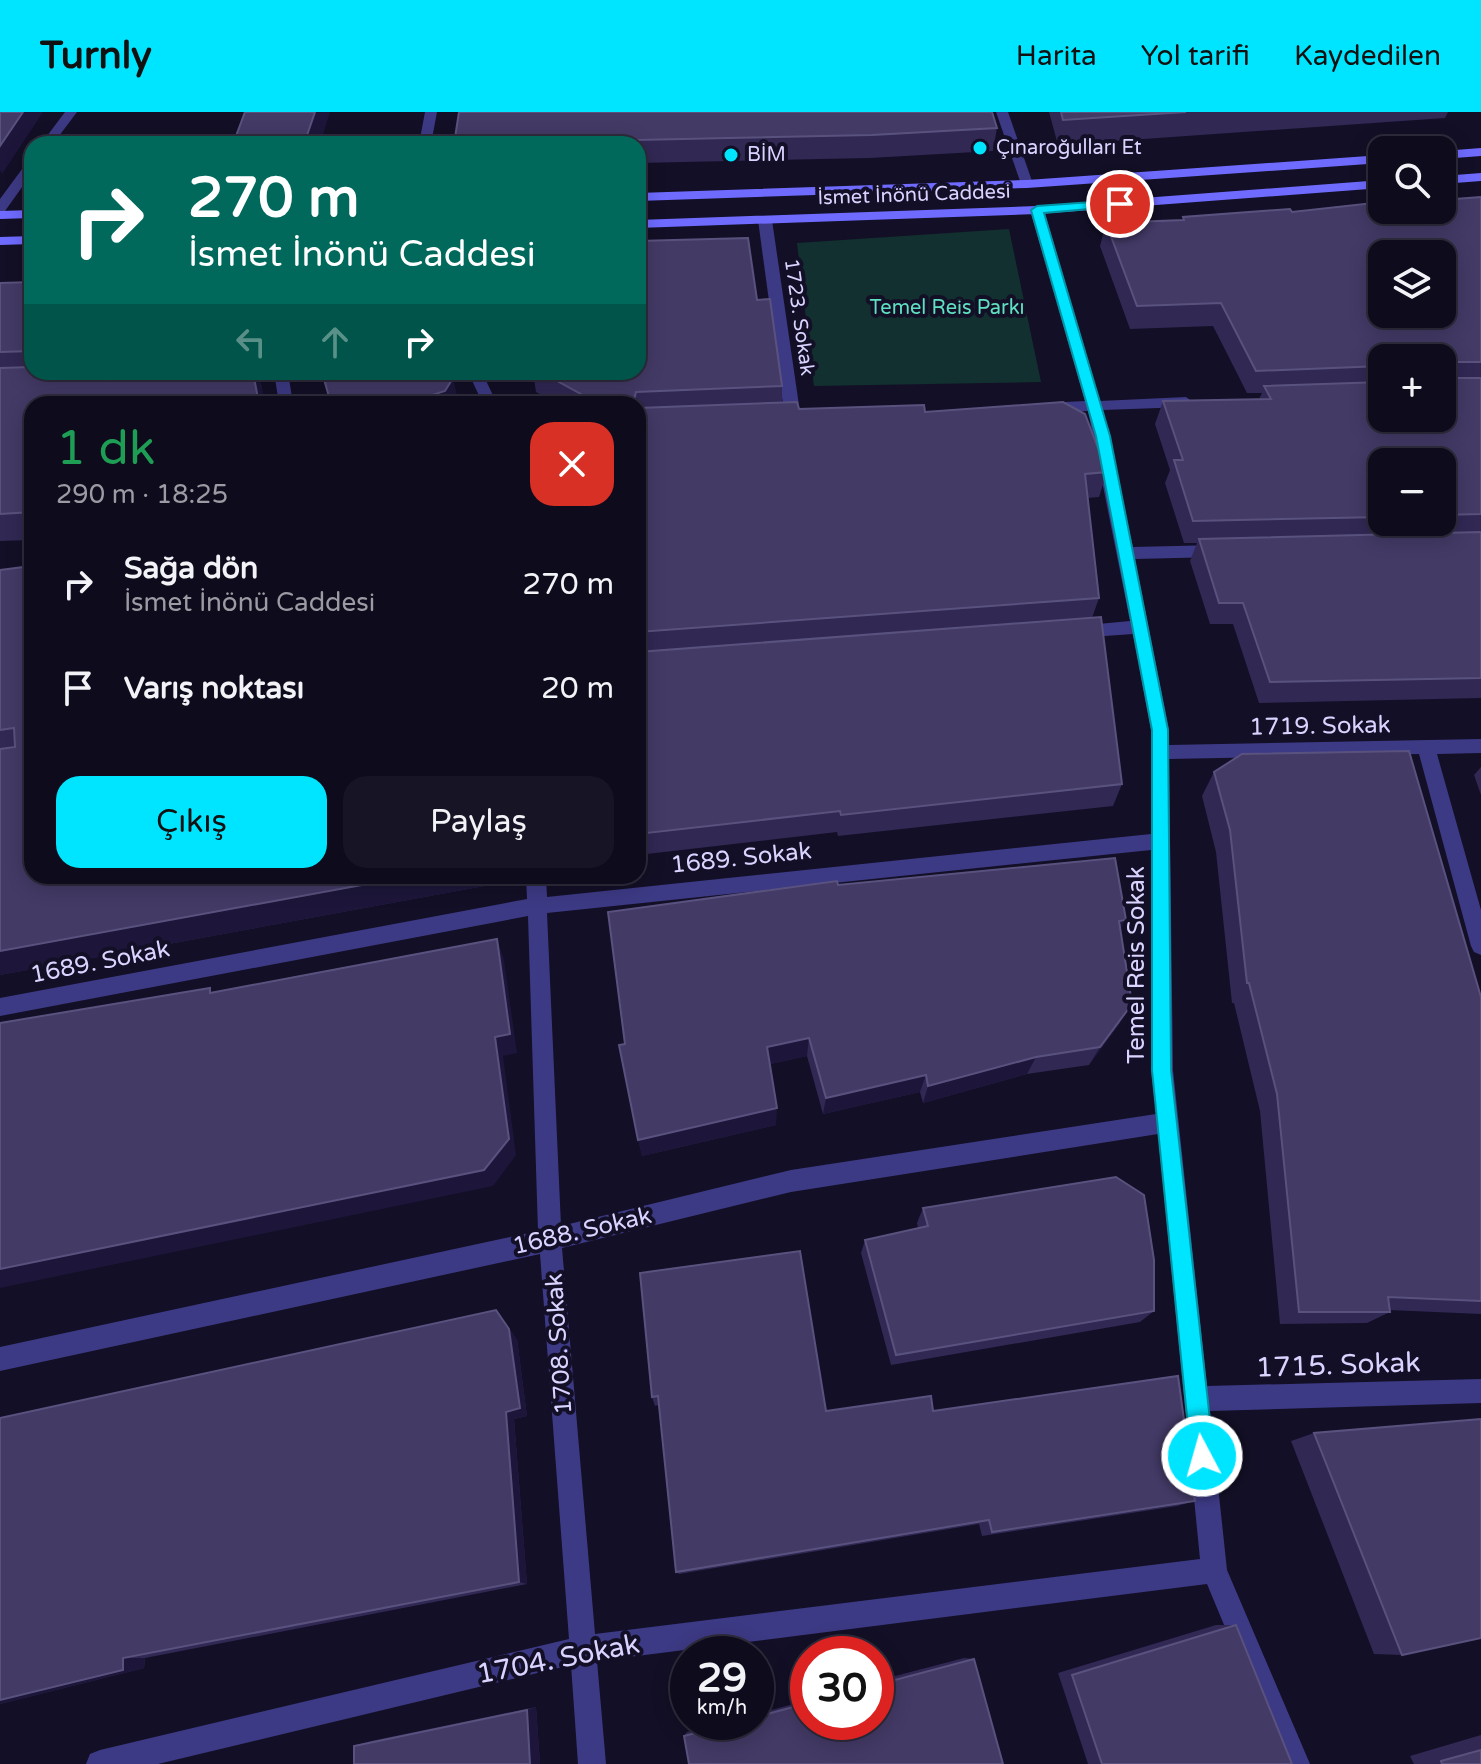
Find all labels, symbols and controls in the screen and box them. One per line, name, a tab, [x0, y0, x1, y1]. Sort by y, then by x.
text: Turnly	[40, 33, 152, 79]
text: Harita	[1016, 39, 1097, 73]
text: Yol tarifi	[1141, 39, 1250, 73]
text: Kaydedilen	[1294, 39, 1441, 73]
place label: Çınaroğulları Et	[996, 136, 1142, 160]
map controls	[1368, 136, 1456, 536]
button: search	[1368, 136, 1456, 224]
marker: Çınaroğulları Et	[971, 139, 989, 157]
place label: BİM	[747, 143, 786, 167]
marker: BİM	[722, 146, 740, 164]
text: 270 m	[188, 165, 359, 232]
icon: right	[56, 168, 160, 272]
pin	[1086, 170, 1154, 238]
street label: İsmet İnönü Caddesi	[817, 180, 1011, 210]
icon: arrive	[1098, 182, 1142, 226]
text: İsmet İnönü Caddesi	[188, 233, 536, 276]
button: layers	[1368, 240, 1456, 328]
street label: 1723. Sokak	[779, 257, 819, 377]
park label: Temel Reis Parkı	[869, 296, 1025, 320]
icon: left	[229, 320, 273, 364]
icon: ahead	[313, 320, 357, 364]
icon: right	[397, 320, 441, 364]
button: +	[1368, 344, 1456, 432]
text: 1 dk	[56, 420, 155, 478]
button: close	[530, 422, 614, 506]
button: −	[1368, 448, 1456, 536]
text: 290 m · 18:25	[56, 479, 228, 510]
text: Sağa dön	[124, 550, 258, 587]
icon: right	[56, 562, 100, 606]
text: 270 m	[522, 566, 614, 603]
text: İsmet İnönü Caddesi	[124, 587, 375, 618]
icon: arrive	[56, 666, 100, 710]
text: Varış noktası	[124, 670, 304, 707]
text: 20 m	[541, 670, 614, 707]
street label: 1719. Sokak	[1249, 710, 1391, 742]
button: Çıkış	[56, 776, 327, 868]
button: Paylaş	[343, 776, 614, 868]
street label: 1689. Sokak	[669, 836, 813, 880]
street label: Temel Reis Sokak	[1122, 866, 1151, 1064]
street label: 1689. Sokak	[28, 934, 172, 990]
street label: 1688. Sokak	[510, 1201, 654, 1261]
street label: 1708. Sokak	[540, 1272, 578, 1416]
street label: 1715. Sokak	[1255, 1345, 1421, 1385]
position arrow	[1160, 1414, 1244, 1498]
street label: 1704. Sokak	[474, 1627, 642, 1691]
speed limit sign: 30	[790, 1636, 894, 1740]
text: 29	[697, 1654, 747, 1702]
text: km/h	[697, 1696, 747, 1720]

